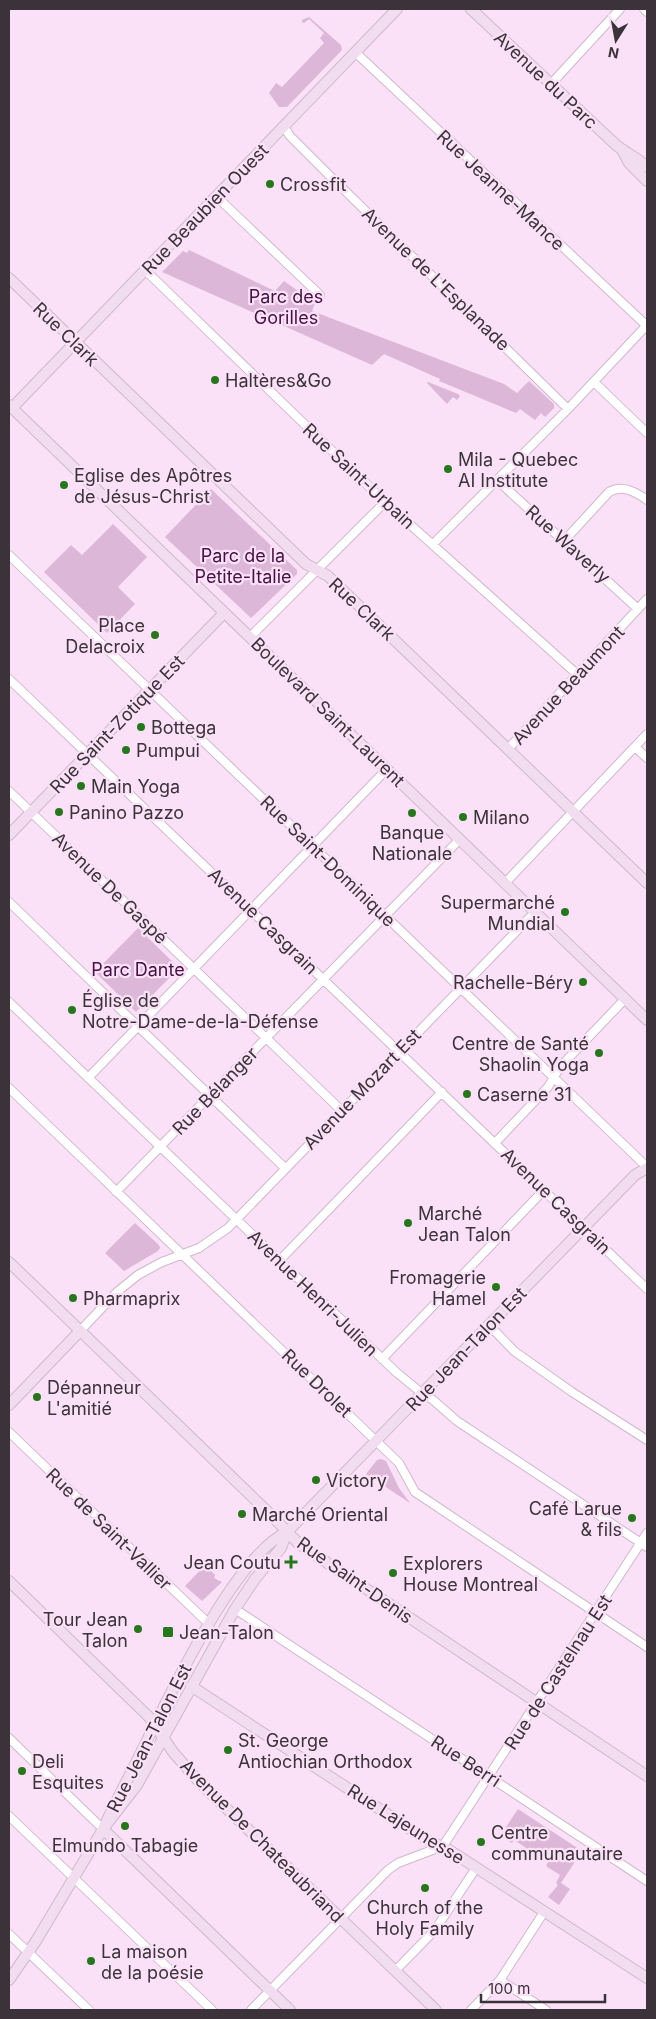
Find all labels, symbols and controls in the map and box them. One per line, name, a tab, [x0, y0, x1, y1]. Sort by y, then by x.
north arrow	[591, 15, 641, 65]
street label: Avenue du Parc	[490, 27, 602, 133]
text: N	[607, 44, 620, 63]
street label: Rue Jeanne-Mance	[433, 125, 569, 255]
street label: Rue Beaubien Ouest	[137, 139, 273, 278]
place label: Crossfit	[280, 174, 346, 195]
marker: Crossfit	[264, 178, 276, 190]
street label: Avenue de L'Esplanade	[358, 203, 514, 355]
park label: Parc des Gorilles	[249, 286, 323, 328]
street label: Rue Clark	[29, 298, 103, 370]
place label: Haltères&Go	[225, 370, 332, 391]
marker: Haltères&Go	[209, 374, 221, 386]
street label: Rue Saint-Urbain	[299, 419, 419, 533]
place label: Mila - Quebec AI Institute	[458, 449, 578, 491]
marker: Mila - Quebec AI Institute	[442, 463, 454, 475]
place label: Eglise des Apôtres de Jésus-Christ	[74, 465, 232, 507]
marker: Eglise des Apôtres de Jésus-Christ	[58, 479, 70, 491]
street label: Rue Waverly	[521, 501, 615, 587]
park label: Parc de la Petite-Italie	[194, 545, 292, 587]
street label: Rue Clark	[325, 573, 399, 645]
place label: Place Delacroix	[65, 615, 145, 657]
street label: Avenue Beaumont	[508, 621, 628, 749]
marker: Place Delacroix	[149, 629, 161, 641]
street label: Boulevard Saint-Laurent	[247, 633, 409, 791]
street label: Rue Saint-Zotique Est	[46, 650, 189, 797]
place label: Bottega	[151, 717, 216, 738]
marker: Bottega	[135, 721, 147, 733]
place label: Pumpui	[136, 740, 200, 761]
marker: Pumpui	[120, 744, 132, 756]
place label: Main Yoga	[91, 776, 180, 797]
marker: Main Yoga	[75, 780, 87, 792]
street label: Rue Saint-Dominique	[256, 791, 400, 931]
place label: Panino Pazzo	[69, 802, 184, 823]
marker: Panino Pazzo	[53, 806, 65, 818]
marker: Banque Nationale	[406, 807, 418, 819]
place label: Milano	[473, 807, 530, 828]
marker: Milano	[457, 811, 469, 823]
place label: Banque Nationale	[372, 822, 452, 864]
street label: Avenue De Gaspé	[48, 828, 172, 948]
street label: Avenue Casgrain	[204, 863, 322, 979]
place label: Supermarché Mundial	[440, 892, 555, 934]
marker: Supermarché Mundial	[559, 906, 571, 918]
park label: Parc Dante	[91, 959, 185, 980]
place label: Rachelle-Béry	[453, 972, 573, 993]
marker: Rachelle-Béry	[577, 976, 589, 988]
place label: Église de Notre-Dame-de-la-Défense	[82, 989, 318, 1032]
marker: Église de Notre-Dame-de-la-Défense	[66, 1004, 78, 1016]
street label: Avenue Mozart Est	[299, 1024, 425, 1154]
place label: Centre de Santé Shaolin Yoga	[452, 1033, 589, 1075]
street label: Rue Bélanger	[168, 1043, 262, 1139]
marker: Centre de Santé Shaolin Yoga	[593, 1047, 605, 1059]
place label: Caserne 31	[477, 1084, 572, 1105]
marker: Caserne 31	[461, 1088, 473, 1100]
street label: Avenue Casgrain	[497, 1143, 615, 1259]
place label: Marché Jean Talon	[418, 1203, 511, 1245]
marker: Marché Jean Talon	[402, 1217, 414, 1229]
street label: Avenue Henri-Julien	[244, 1226, 382, 1360]
place label: Fromagerie Hamel	[389, 1267, 486, 1309]
marker: Fromagerie Hamel	[490, 1281, 502, 1293]
street label: Rue Jean-Talon Est	[402, 1283, 531, 1415]
place label: Pharmaprix	[83, 1288, 181, 1309]
marker: Pharmaprix	[67, 1292, 79, 1304]
street label: Rue Drolet	[278, 1345, 356, 1421]
place label: Dépanneur L'amitié	[47, 1377, 141, 1419]
marker: Dépanneur L'amitié	[31, 1391, 43, 1403]
street label: Rue de Saint-Vallier	[42, 1464, 176, 1594]
place label: Victory	[326, 1470, 387, 1491]
marker: Victory	[310, 1474, 322, 1486]
place label: Café Larue & fils	[529, 1498, 622, 1540]
place label: Marché Oriental	[252, 1504, 388, 1525]
marker: Marché Oriental	[236, 1508, 248, 1520]
marker: Café Larue & fils	[626, 1512, 638, 1524]
street label: Rue Saint-Denis	[293, 1532, 417, 1628]
place label: Jean Coutu	[183, 1552, 281, 1573]
place label: Explorers House Montreal	[403, 1553, 538, 1595]
marker: Jean Coutu	[285, 1556, 297, 1568]
marker: Explorers House Montreal	[387, 1567, 399, 1579]
street label: Rue de Castelnau Est	[500, 1591, 616, 1753]
place label: Tour Jean Talon	[43, 1609, 128, 1651]
place label: Jean-Talon	[179, 1622, 274, 1643]
marker: Tour Jean Talon	[132, 1623, 144, 1635]
marker: Jean-Talon	[161, 1625, 175, 1639]
street label: Rue Jean-Talon Est	[102, 1660, 196, 1816]
place label: St. George Antiochian Orthodox	[238, 1730, 413, 1772]
street label: Rue Berri	[427, 1731, 505, 1791]
marker: St. George Antiochian Orthodox	[222, 1744, 234, 1756]
place label: Deli Esquites	[32, 1751, 104, 1793]
street label: Avenue De Chateaubriand	[176, 1755, 348, 1927]
marker: Deli Esquites	[16, 1765, 28, 1777]
street label: Rue Lajeunesse	[344, 1780, 468, 1868]
marker: Elmundo Tabagie	[119, 1820, 131, 1832]
place label: Centre communautaire	[491, 1822, 623, 1864]
place label: Elmundo Tabagie	[52, 1835, 198, 1856]
marker: Centre communautaire	[475, 1836, 487, 1848]
marker: Church of the Holy Family	[419, 1882, 431, 1894]
place label: Church of the Holy Family	[367, 1897, 483, 1939]
place label: La maison de la poésie	[101, 1941, 204, 1983]
marker: La maison de la poésie	[85, 1955, 97, 1967]
scale bar	[481, 1972, 605, 2004]
text: 100 m	[488, 1979, 530, 1998]

